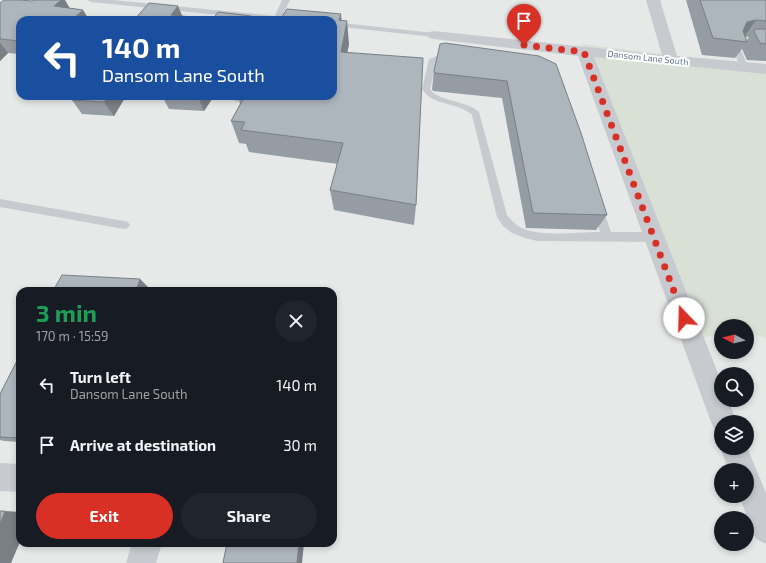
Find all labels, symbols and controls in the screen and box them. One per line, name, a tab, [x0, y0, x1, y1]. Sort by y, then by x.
pin	[507, 4, 541, 45]
icon: arrive	[513, 10, 535, 32]
text: 140 m	[102, 30, 180, 64]
icon: left	[36, 32, 88, 84]
street label: Dansom Lane South	[607, 48, 689, 67]
text: Dansom Lane South	[102, 64, 265, 86]
position arrow	[663, 297, 705, 339]
text: 3 min	[36, 298, 97, 327]
button: close	[275, 300, 317, 342]
north arrow	[714, 319, 754, 359]
map controls	[714, 319, 754, 551]
text: 170 m · 15:59	[36, 328, 108, 344]
button: search	[714, 367, 754, 407]
text: Turn left	[70, 368, 131, 386]
icon: left	[36, 374, 58, 396]
text: 140 m	[276, 376, 317, 394]
text: Dansom Lane South	[70, 386, 187, 402]
button: layers	[714, 415, 754, 455]
icon: arrive	[36, 434, 58, 456]
text: Arrive at destination	[70, 436, 216, 454]
text: 30 m	[283, 436, 317, 454]
button: +	[714, 463, 754, 503]
button: Exit	[36, 493, 173, 539]
button: Share	[181, 493, 317, 539]
button: −	[714, 511, 754, 551]

